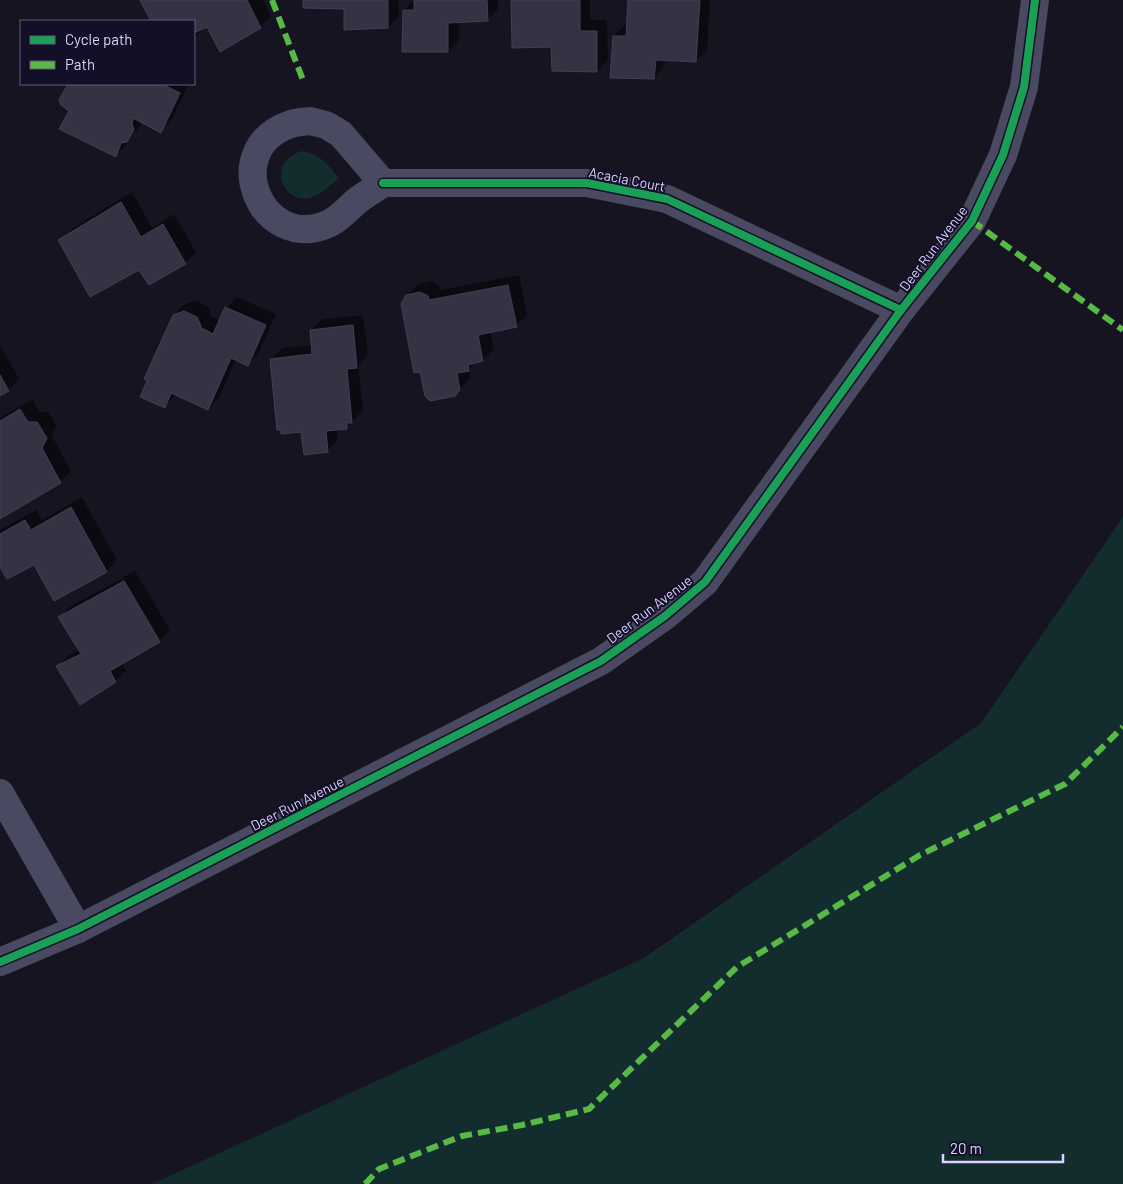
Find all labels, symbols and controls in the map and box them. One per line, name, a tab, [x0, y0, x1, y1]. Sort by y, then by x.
legend	[20, 20, 195, 85]
text: Cycle path	[65, 30, 132, 48]
text: Path	[65, 55, 95, 73]
street label: Acacia Court	[587, 163, 667, 195]
street label: Deer Run Avenue	[895, 202, 971, 294]
street label: Deer Run Avenue	[603, 571, 695, 647]
street label: Deer Run Avenue	[248, 772, 346, 834]
scale bar	[943, 1132, 1063, 1164]
text: 20 m	[950, 1139, 982, 1157]

